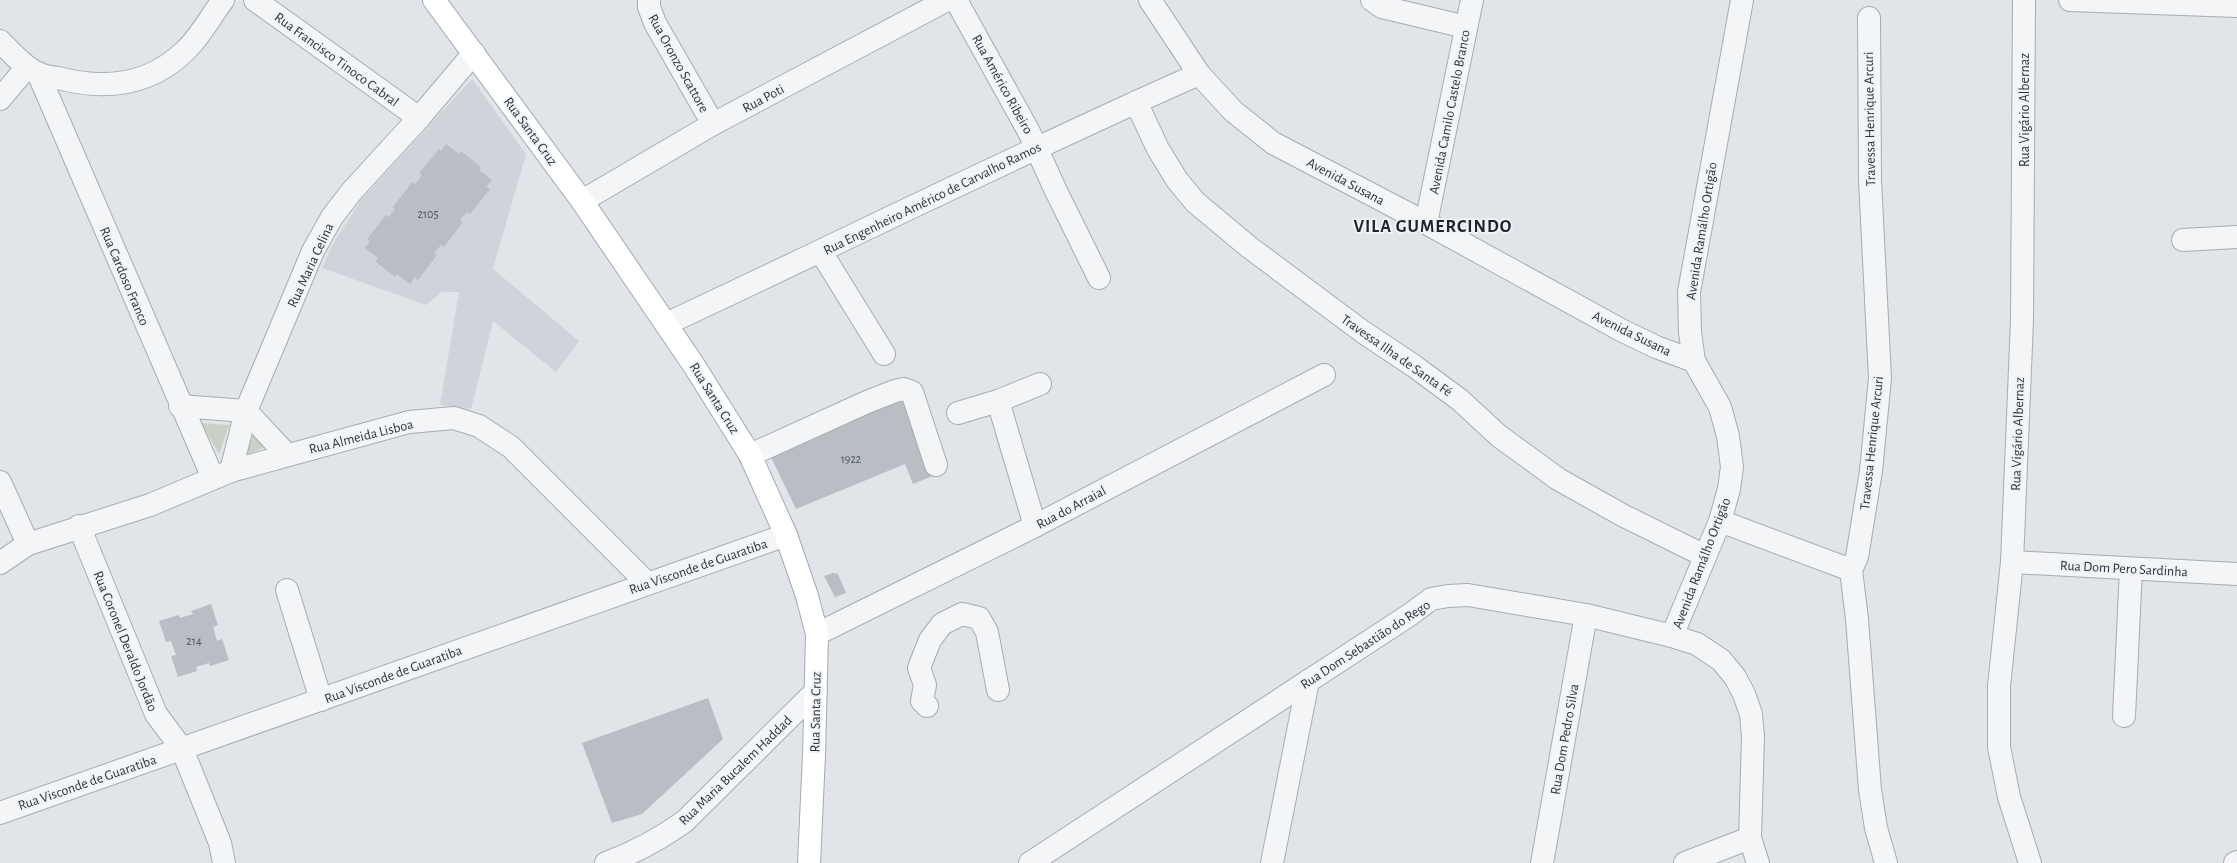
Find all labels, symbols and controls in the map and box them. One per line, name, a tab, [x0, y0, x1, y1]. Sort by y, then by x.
street label: Rua Francisco Tinoco Cabral	[272, 10, 401, 109]
street label: Rua Oronzo Scattore	[645, 12, 711, 115]
street label: Avenida Camilo Castelo Branco	[1427, 29, 1473, 196]
street label: Rua Américo Ribeiro	[969, 33, 1035, 137]
street label: Travessa Henrique Arcuri	[1862, 52, 1878, 186]
street label: Rua Vigário Albernaz	[2018, 53, 2032, 167]
street label: Rua Poti	[740, 82, 787, 116]
street label: Rua Santa Cruz	[501, 95, 560, 169]
street label: Rua Engenheiro Américo de Carvalho Ramos	[821, 140, 1043, 258]
street label: Avenida Susana	[1304, 156, 1387, 208]
street label: Avenida Ramálho Ortigão	[1684, 161, 1720, 301]
house number: 2105	[418, 208, 438, 220]
district label: VILA GUMERCINDO	[1354, 218, 1512, 236]
street label: Rua Maria Celina	[285, 221, 337, 310]
street label: Rua Cardoso Franco	[97, 225, 151, 328]
street label: Avenida Susana	[1590, 309, 1674, 359]
street label: Travessa Ilha de Santa Fé	[1338, 312, 1455, 400]
street label: Rua Santa Cruz	[687, 360, 742, 437]
street label: Travessa Henrique Arcuri	[1858, 375, 1886, 511]
street label: Rua Vigário Albernaz	[2009, 377, 2027, 491]
street label: Rua Almeida Lisboa	[308, 417, 415, 457]
house number: 1922	[841, 453, 862, 465]
street label: Rua do Arraial	[1034, 484, 1109, 532]
street label: Avenida Ramálho Ortigão	[1670, 496, 1733, 631]
street label: Rua Visconde de Guaratiba	[627, 537, 770, 597]
street label: Rua Dom Pero Sardinha	[2060, 559, 2189, 579]
street label: Rua Coronel Deraldo Jordão	[90, 569, 160, 714]
street label: Rua Dom Sebastião do Rego	[1298, 598, 1433, 692]
house number: 214	[186, 635, 202, 647]
street label: Rua Visconde de Guaratiba	[323, 643, 464, 706]
street label: Rua Santa Cruz	[808, 671, 824, 753]
street label: Rua Dom Pedro Silva	[1548, 682, 1582, 796]
street label: Rua Maria Bucalem Haddad	[676, 713, 795, 828]
street label: Rua Visconde de Guaratiba	[16, 753, 159, 813]

